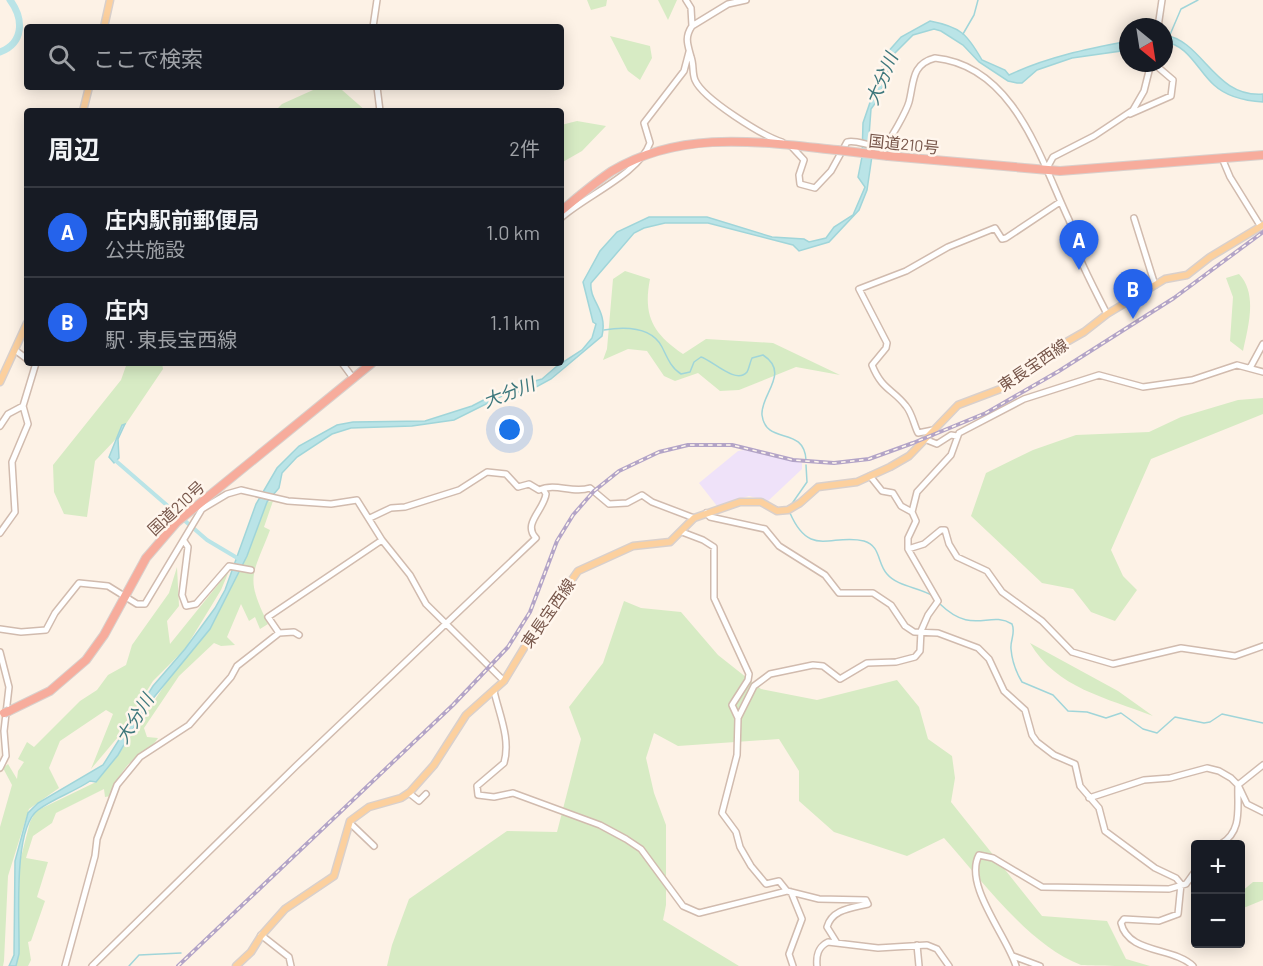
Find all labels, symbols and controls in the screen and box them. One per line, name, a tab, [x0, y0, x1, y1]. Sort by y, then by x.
north arrow	[1119, 18, 1173, 72]
search box	[24, 24, 564, 90]
icon: search	[45, 41, 78, 74]
text: ここで検索	[93, 45, 203, 71]
water label: 大分川	[860, 48, 903, 108]
street label: 国道210号	[868, 130, 940, 157]
text: 周辺	[48, 133, 100, 164]
text: 2件	[509, 136, 540, 160]
text: 庄内駅前郵便局	[105, 206, 259, 232]
text: A	[61, 220, 74, 244]
text: 1.0 km	[486, 220, 540, 244]
pin: A	[1060, 220, 1098, 270]
text: 公共施設	[105, 237, 185, 261]
pin: B	[1114, 270, 1152, 319]
text: 庄内	[105, 296, 149, 322]
text: B	[61, 310, 74, 334]
text: 1.1 km	[490, 310, 540, 334]
text: 駅 · 東長宝西線	[105, 327, 237, 351]
street label: 東長宝西線	[994, 334, 1071, 395]
water label: 大分川	[479, 371, 540, 412]
your location	[495, 415, 524, 444]
street label: 国道210号	[143, 476, 208, 539]
street label: 東長宝西線	[517, 574, 578, 651]
water label: 大分川	[111, 688, 159, 747]
map controls	[1191, 840, 1245, 948]
button: +	[1191, 840, 1245, 894]
button: −	[1191, 894, 1245, 948]

